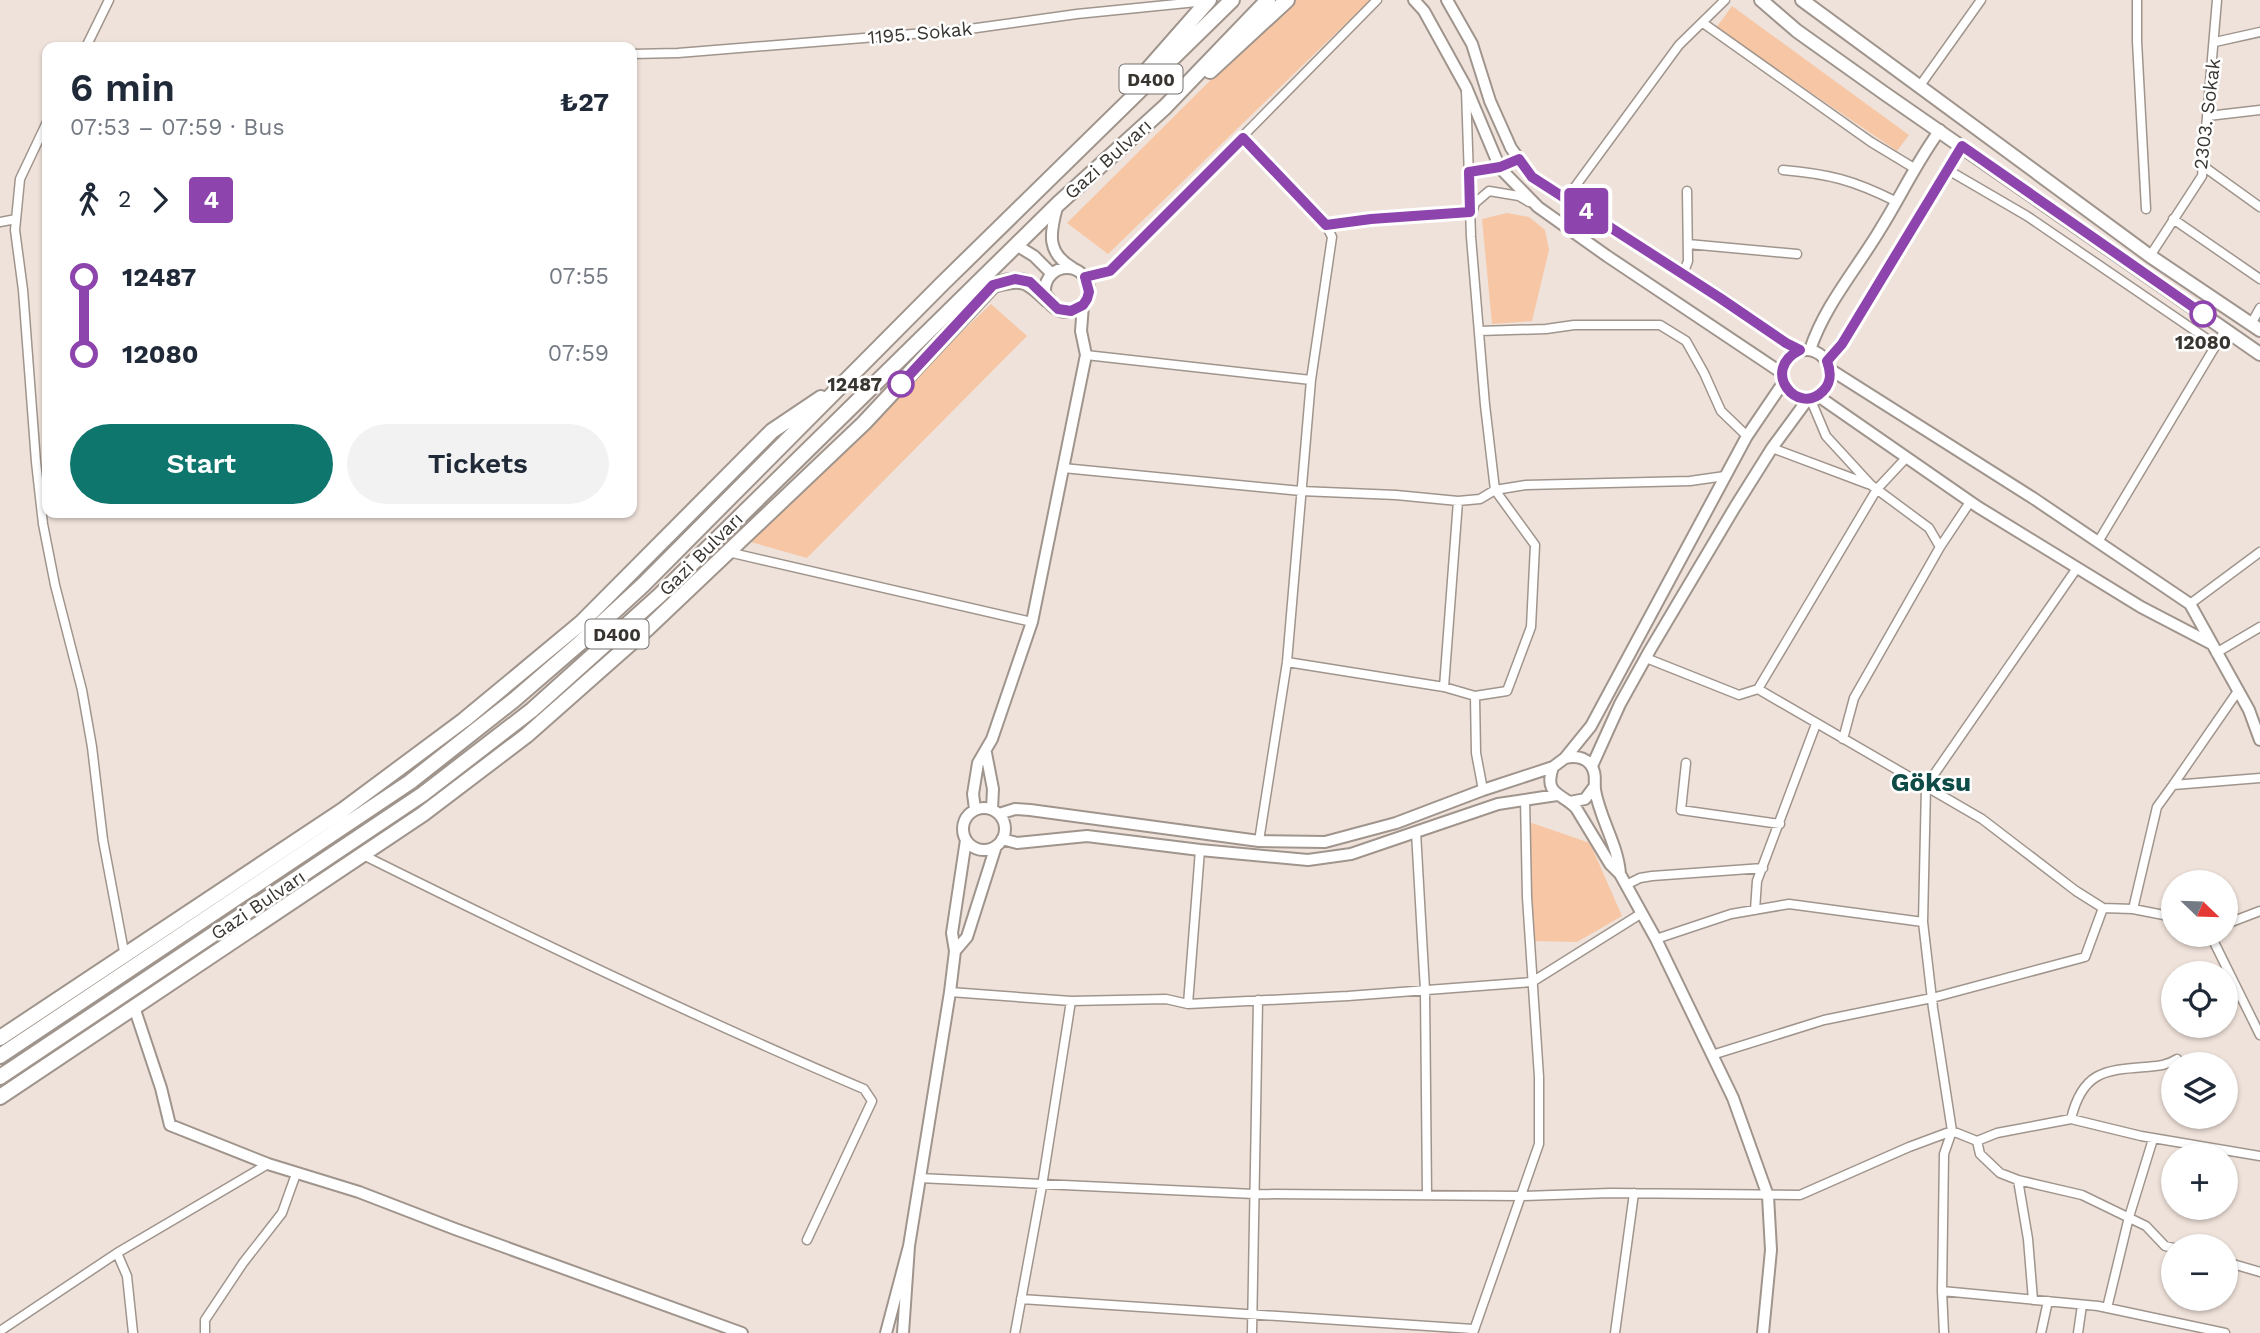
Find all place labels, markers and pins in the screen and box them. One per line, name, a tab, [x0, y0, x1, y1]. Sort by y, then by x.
marker: 12080	[2190, 301, 2216, 327]
place label: 12080	[2175, 331, 2231, 354]
marker: 12487	[888, 371, 914, 397]
place label: 12487	[828, 373, 882, 396]

